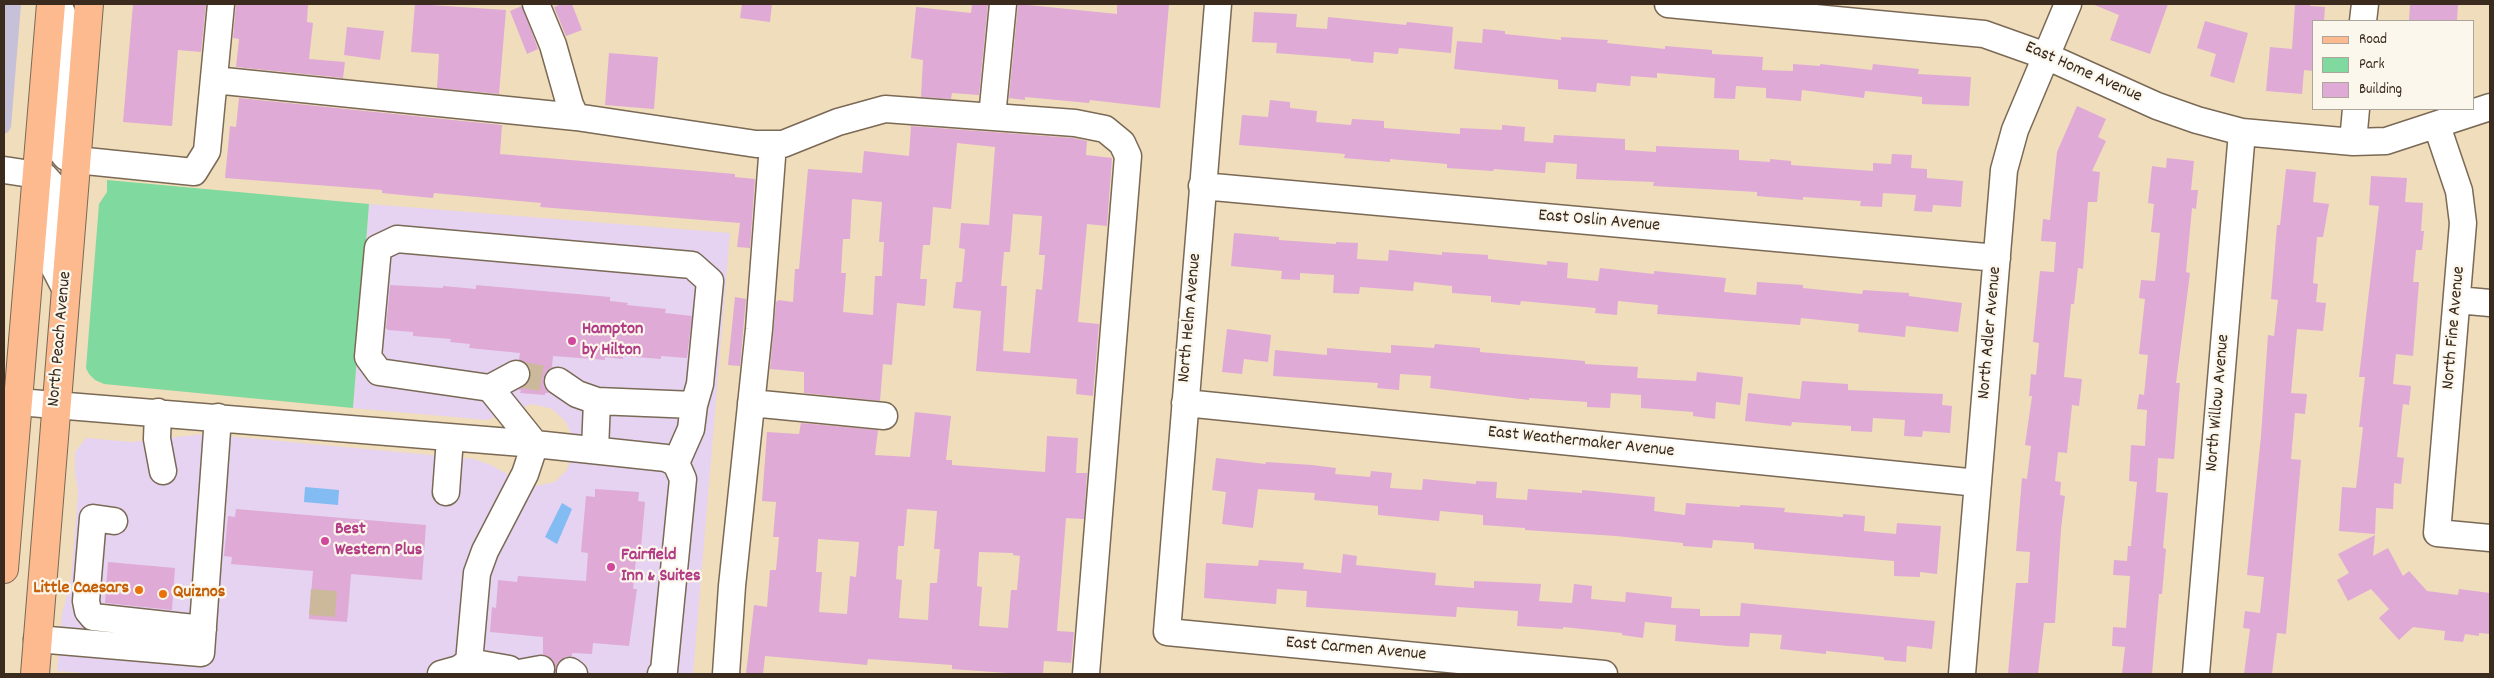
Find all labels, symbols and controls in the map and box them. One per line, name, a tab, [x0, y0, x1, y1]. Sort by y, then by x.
legend	[2312, 20, 2474, 110]
text: Road	[2359, 29, 2387, 51]
street label: East Home Avenue	[2021, 38, 2145, 108]
text: Park	[2359, 54, 2385, 76]
text: Building	[2359, 79, 2402, 101]
street label: East Oslin Avenue	[1537, 206, 1661, 238]
street label: North Helm Avenue	[1175, 252, 1207, 384]
street label: North Adler Avenue	[1974, 266, 2008, 400]
street label: North Fine Avenue	[2439, 266, 2471, 390]
street label: North Peach Avenue	[44, 270, 78, 408]
place label: Hampton by Hilton	[582, 320, 643, 362]
street label: North Willow Avenue	[2202, 333, 2236, 473]
marker: Hampton by Hilton	[566, 335, 578, 347]
street label: East Weathermaker Avenue	[1487, 422, 1675, 464]
place label: Best Western Plus	[335, 520, 422, 562]
marker: Best Western Plus	[319, 535, 331, 547]
place label: Fairfield Inn & Suites	[621, 546, 701, 588]
marker: Fairfield Inn & Suites	[605, 561, 617, 573]
place label: Little Caesars	[33, 579, 129, 601]
place label: Quiznos	[173, 583, 225, 605]
marker: Little Caesars	[133, 584, 145, 596]
marker: Quiznos	[157, 588, 169, 600]
street label: East Carmen Avenue	[1285, 633, 1427, 667]

